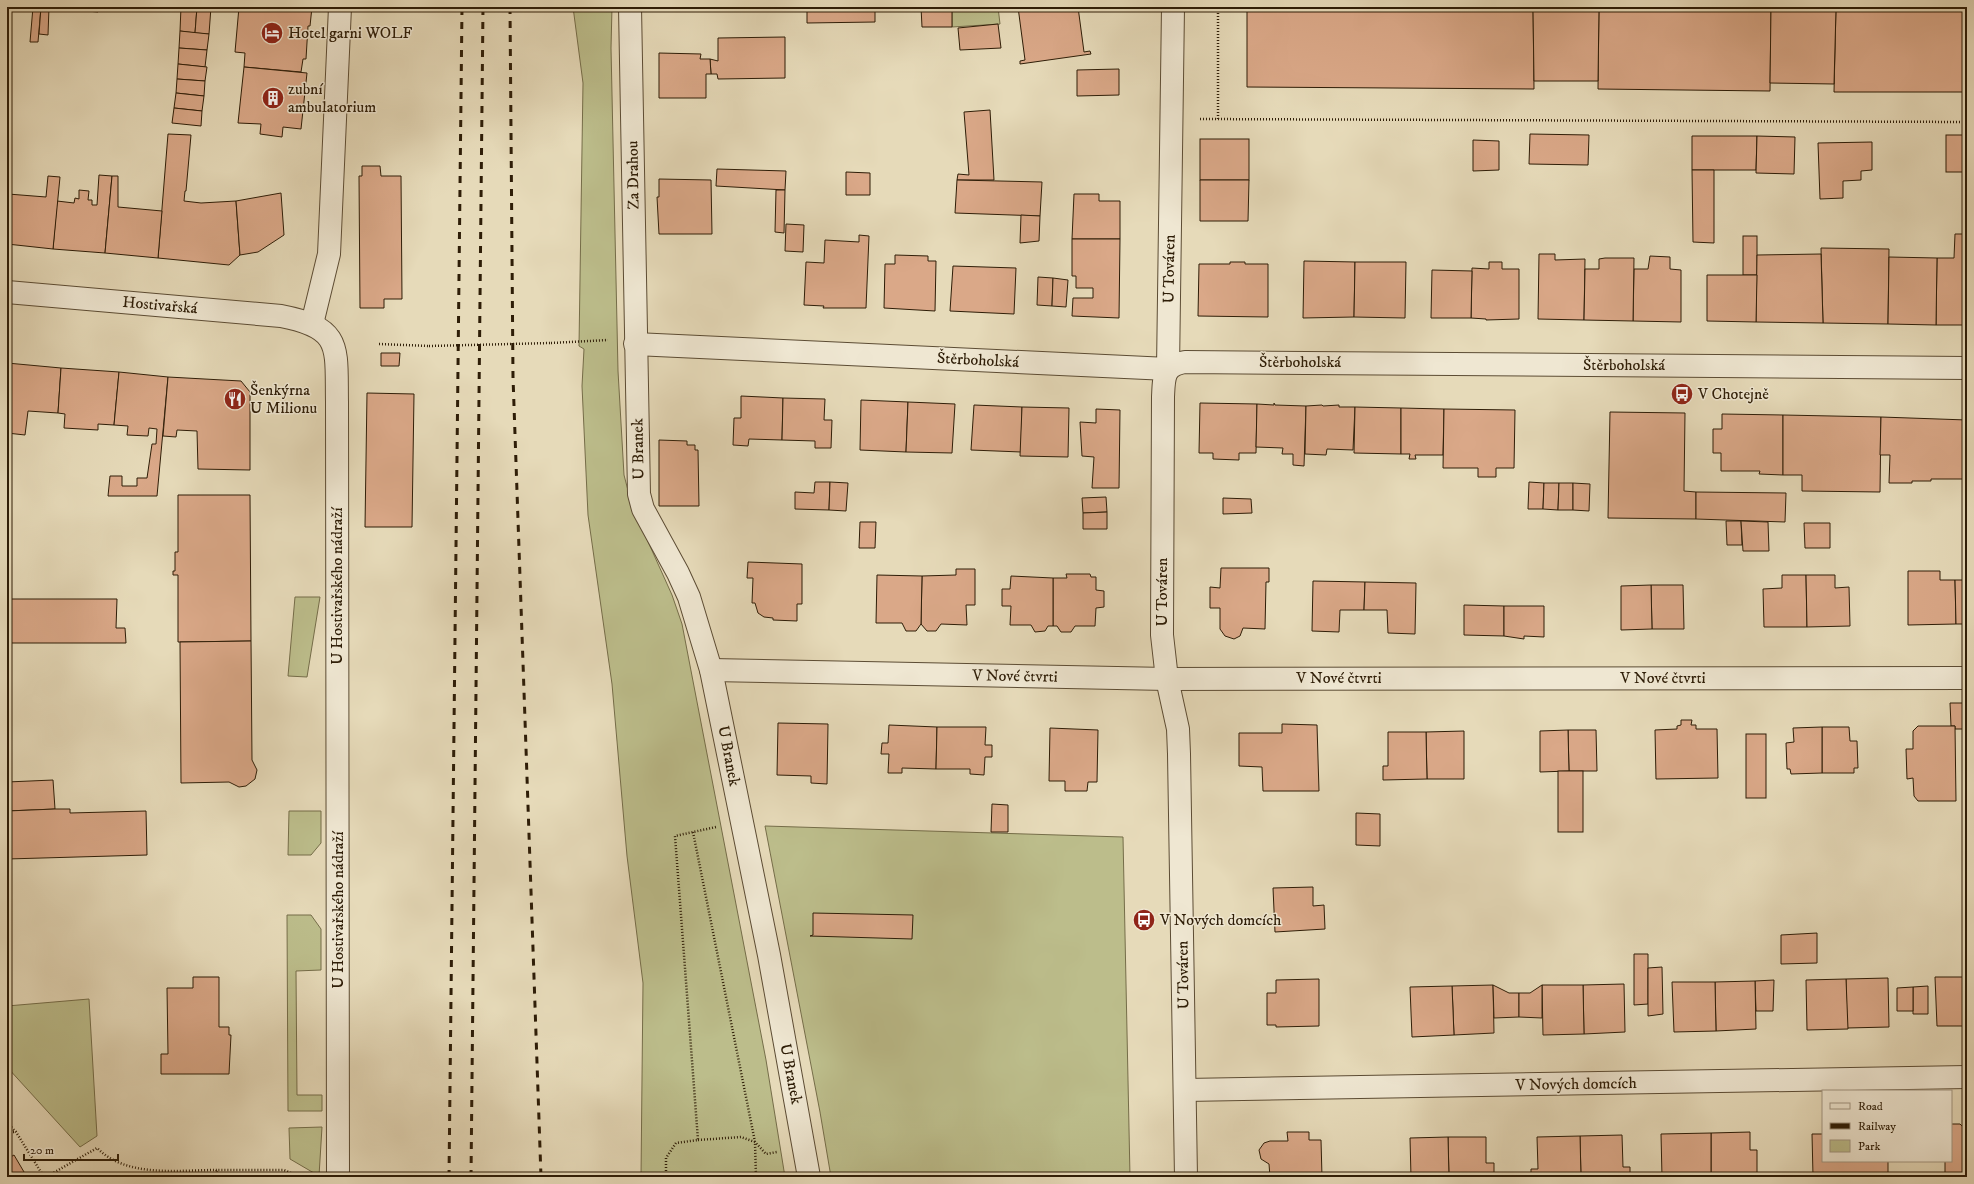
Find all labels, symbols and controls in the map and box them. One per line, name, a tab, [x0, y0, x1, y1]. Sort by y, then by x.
hotel icon: Hotel garni WOLF	[259, 20, 285, 46]
place label: Hotel garni WOLF	[288, 23, 413, 43]
place label: zubní ambulatorium	[288, 79, 376, 117]
building icon: zubní ambulatorium	[260, 85, 286, 111]
street label: Za Drahou	[622, 140, 644, 210]
street label: U Továren	[1158, 234, 1180, 304]
street label: Hostivařská	[122, 292, 199, 318]
street label: Štěrboholská	[936, 348, 1020, 372]
street label: Štěrboholská	[1259, 352, 1341, 372]
street label: Štěrboholská	[1583, 355, 1665, 375]
place label: Šenkýrna U Milionu	[250, 380, 318, 418]
bus stop icon: V Chotejně	[1669, 381, 1695, 407]
place label: V Chotejně	[1697, 384, 1769, 404]
restaurant icon: Šenkýrna U Milionu	[222, 386, 248, 412]
street label: U Branek	[627, 418, 649, 480]
street label: U Hostivařského nádraží	[327, 506, 347, 665]
street label: U Továren	[1152, 557, 1172, 626]
street label: V Nové čtvrti	[971, 665, 1058, 687]
street label: V Nové čtvrti	[1295, 668, 1382, 688]
street label: V Nové čtvrti	[1619, 668, 1706, 688]
street label: U Branek	[713, 724, 745, 788]
street label: U Hostivařského nádraží	[328, 830, 348, 989]
bus stop icon: V Nových domcích	[1131, 907, 1157, 933]
place label: V Nových domcích	[1159, 910, 1282, 930]
street label: U Továren	[1172, 940, 1194, 1010]
street label: U Branek	[775, 1042, 807, 1106]
street label: V Nových domcích	[1514, 1073, 1637, 1095]
legend	[1822, 1090, 1952, 1162]
text: Road	[1858, 1099, 1883, 1114]
text: Railway	[1858, 1119, 1896, 1134]
scale bar	[24, 1136, 118, 1162]
text: Park	[1858, 1139, 1880, 1154]
text: 20 m	[30, 1143, 54, 1158]

